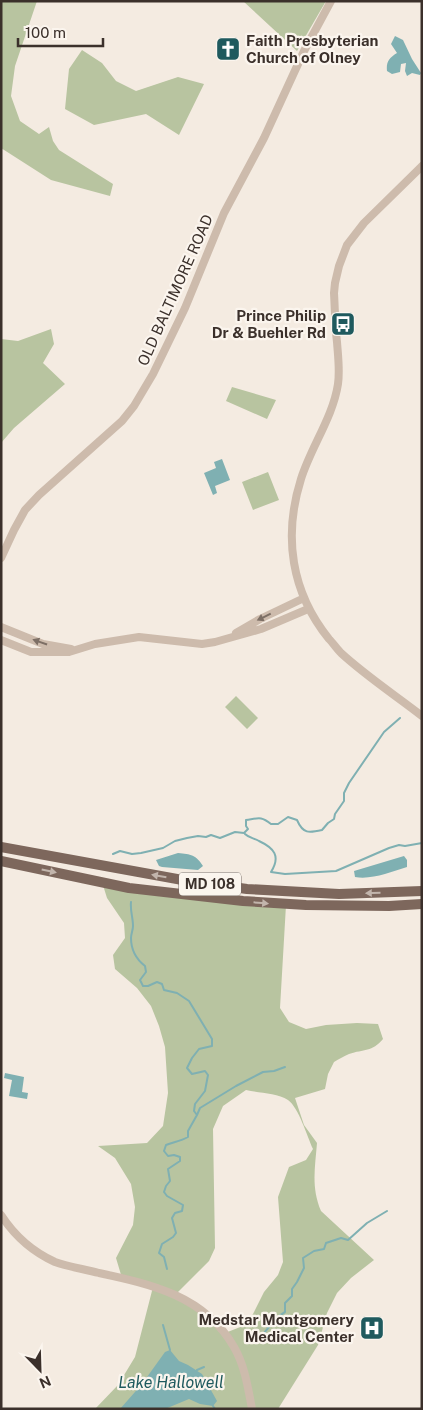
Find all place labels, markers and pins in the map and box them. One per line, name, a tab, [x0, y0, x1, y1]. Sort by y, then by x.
place label: Faith Presbyterian Church of Olney	[246, 32, 379, 66]
church icon: Faith Presbyterian Church of Olney	[215, 36, 241, 62]
place label: Prince Philip Dr & Buehler Rd	[212, 307, 326, 341]
bus stop icon: Prince Philip Dr & Buehler Rd	[330, 311, 356, 337]
place label: Medstar Montgomery Medical Center	[199, 1311, 355, 1345]
hospital icon: Medstar Montgomery Medical Center	[359, 1315, 385, 1341]

